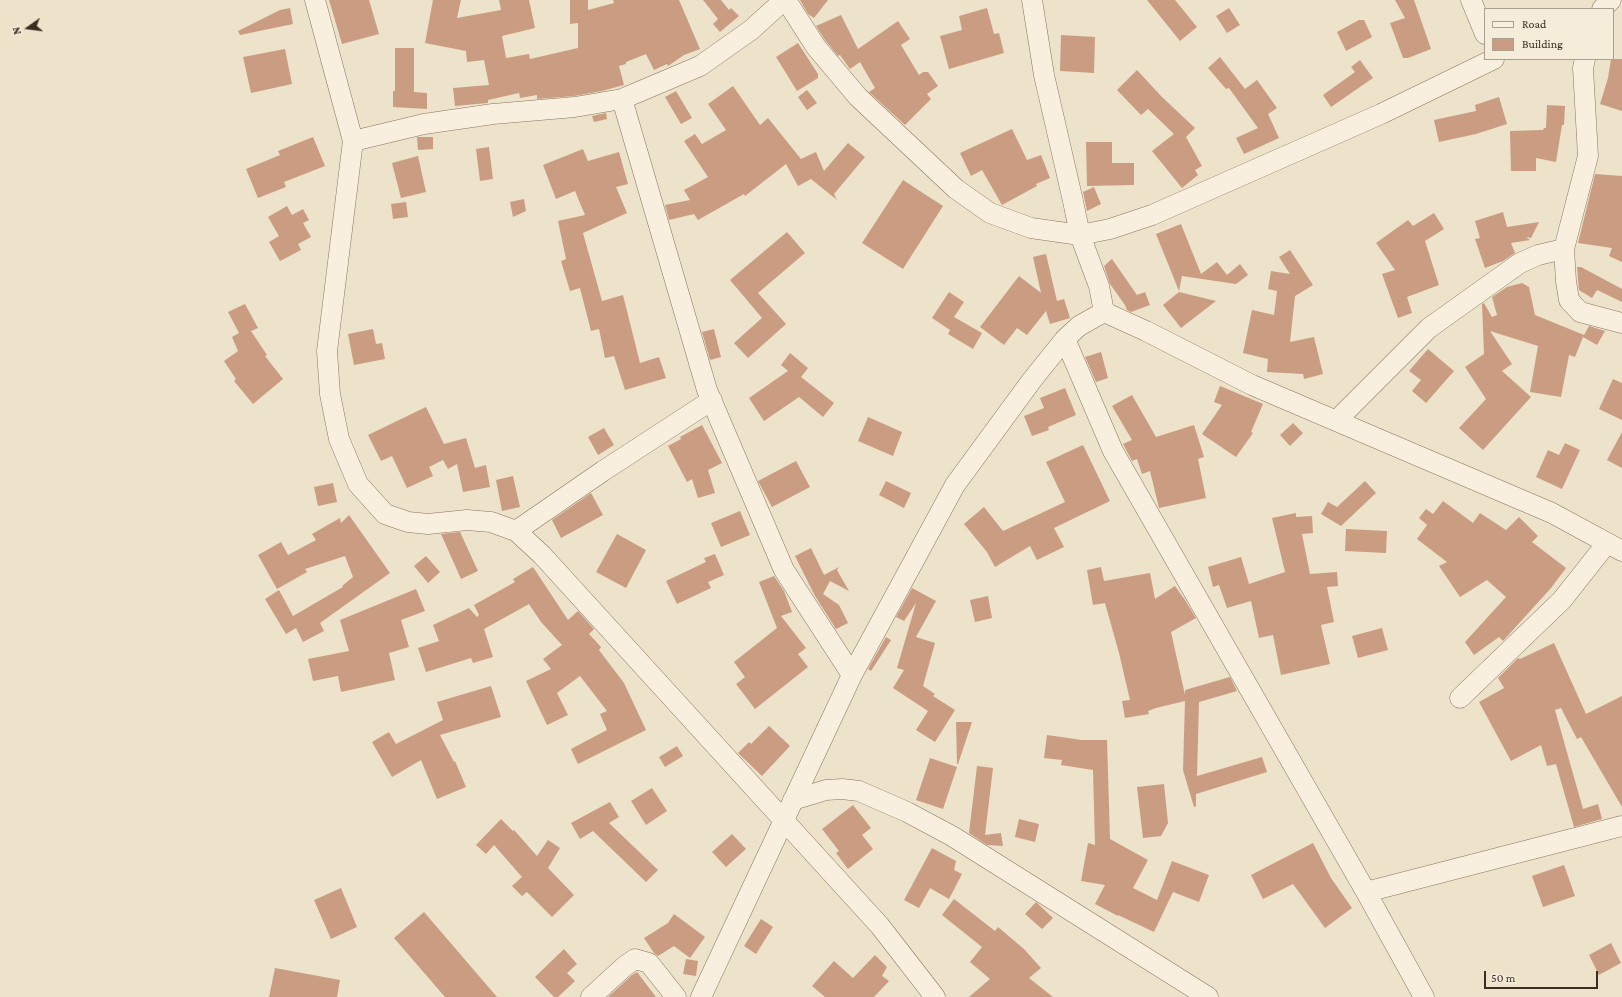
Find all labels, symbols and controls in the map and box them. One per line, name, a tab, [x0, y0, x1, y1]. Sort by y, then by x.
north arrow	[8, 8, 48, 48]
legend	[1484, 8, 1614, 60]
text: Road	[1522, 17, 1546, 31]
text: N	[10, 26, 23, 36]
text: Building	[1522, 37, 1563, 51]
scale bar	[1486, 963, 1600, 989]
text: 50 m	[1491, 971, 1515, 985]

